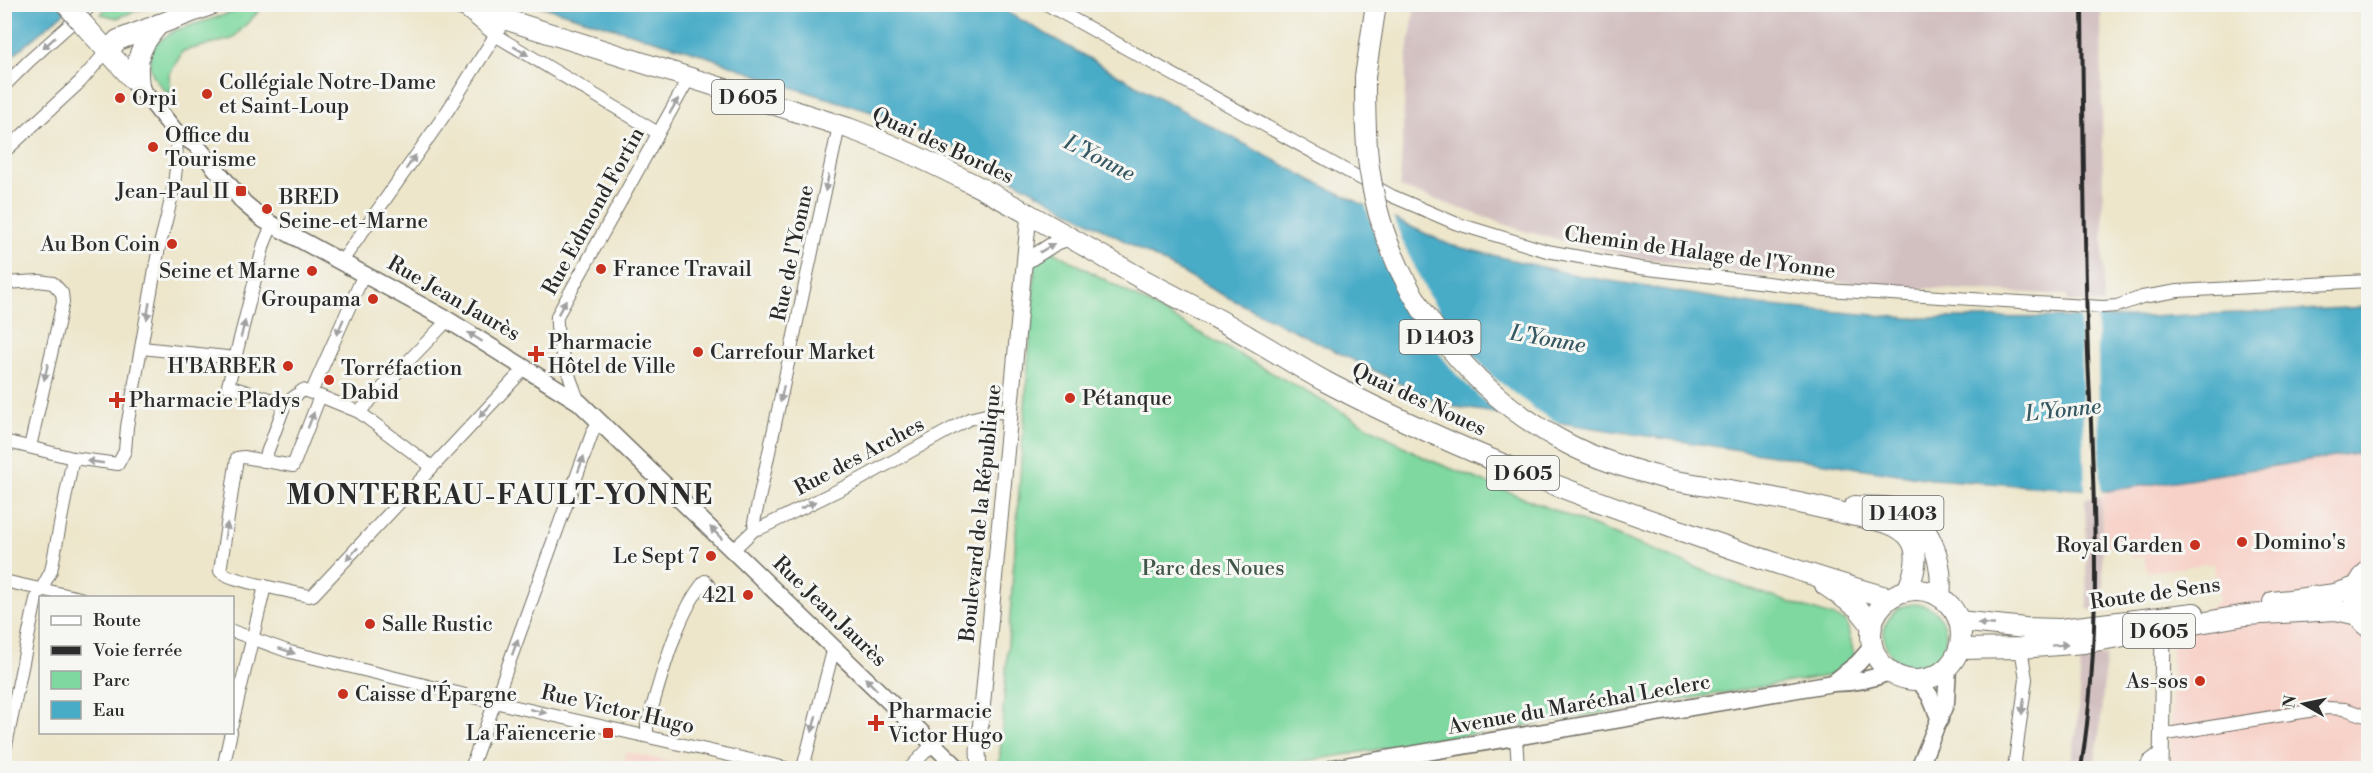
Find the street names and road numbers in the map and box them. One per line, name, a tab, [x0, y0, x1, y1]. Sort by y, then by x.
road number: D 605	[712, 80, 784, 114]
street label: Quai des Bordes	[868, 102, 1018, 190]
street label: Rue Edmond Fortin	[537, 123, 651, 300]
street label: Rue de l'Yonne	[766, 183, 820, 324]
street label: Chemin de Halage de l'Yonne	[1562, 221, 1837, 285]
street label: Rue Jean Jaurès	[383, 250, 524, 347]
road number: D 1403	[1400, 320, 1480, 354]
street label: Quai des Noues	[1347, 357, 1490, 442]
street label: Boulevard de la République	[954, 383, 1007, 644]
street label: Rue des Arches	[790, 412, 929, 502]
road number: D 605	[1487, 456, 1559, 490]
road number: D 1403	[1862, 496, 1944, 530]
street label: Rue Jean Jaurès	[767, 551, 892, 673]
street label: Route de Sens	[2088, 572, 2222, 616]
road number: D 605	[2123, 614, 2195, 648]
street label: Avenue du Maréchal Leclerc	[1445, 669, 1712, 741]
street label: Rue Victor Hugo	[539, 680, 697, 740]

